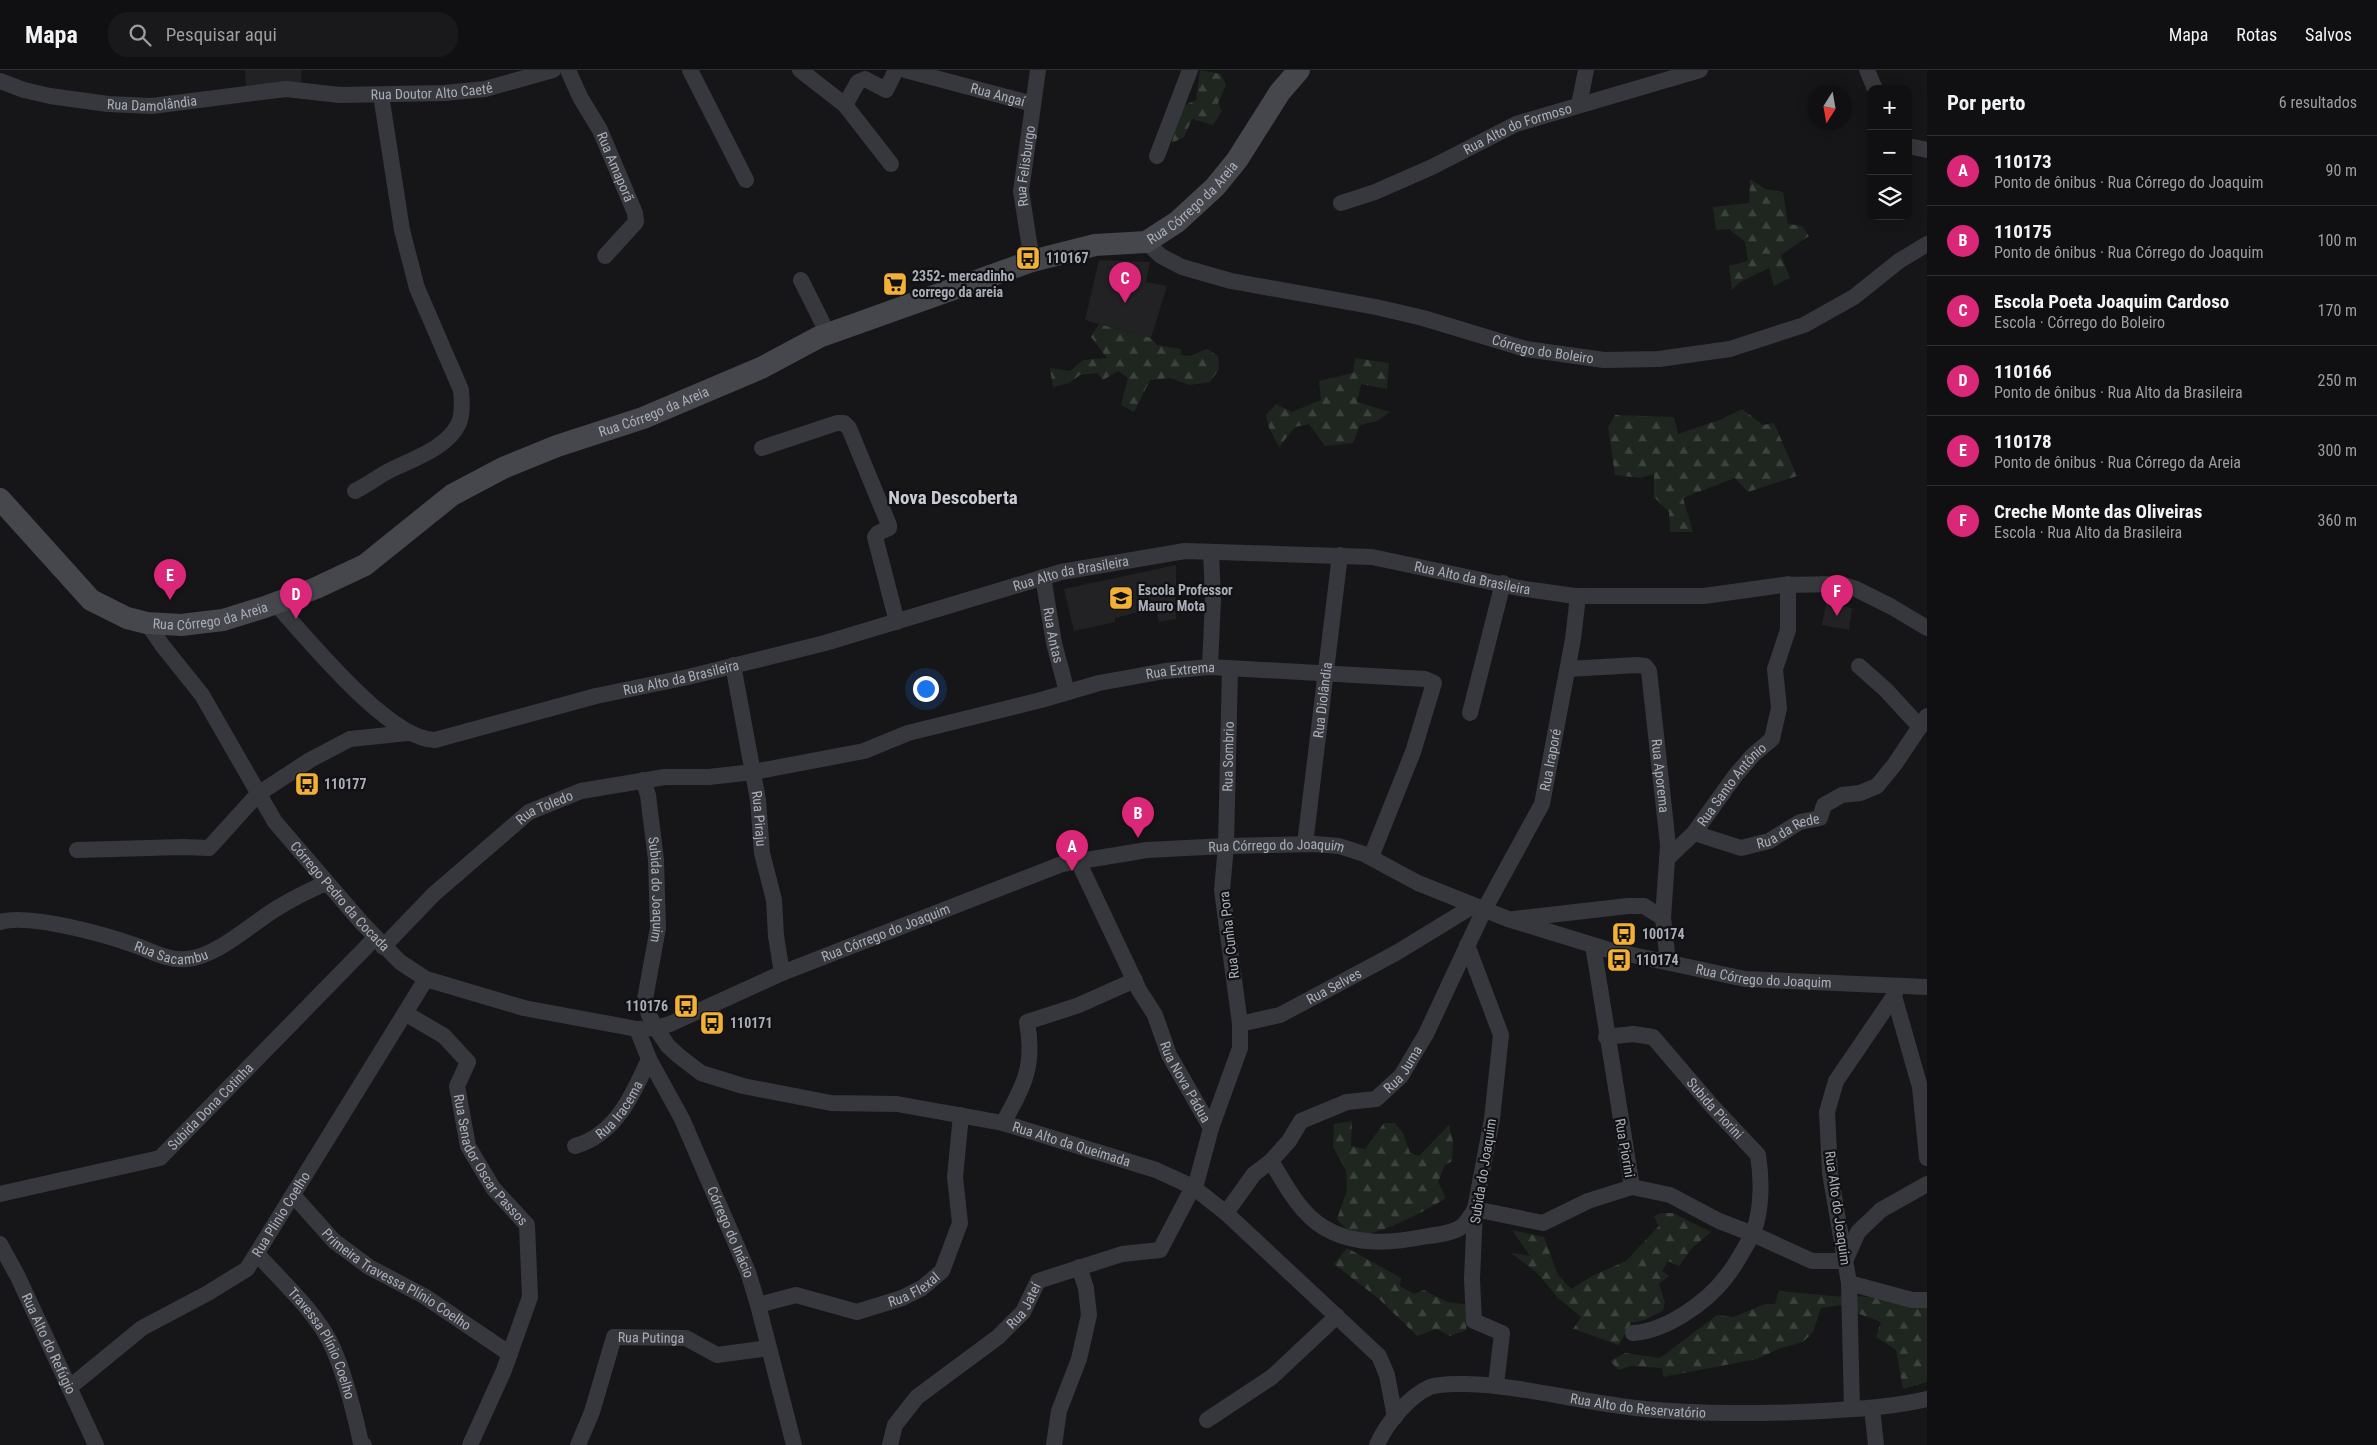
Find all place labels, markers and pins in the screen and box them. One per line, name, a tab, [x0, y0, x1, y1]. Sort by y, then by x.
bus stop icon: 110167	[1015, 245, 1041, 271]
place label: 110167	[1046, 250, 1088, 266]
pin: C	[1109, 262, 1141, 303]
place label: 2352- mercadinho corrego da areia	[912, 268, 1014, 300]
supermarket icon: 2352- mercadinho corrego da areia	[882, 271, 908, 297]
pin: E	[154, 559, 186, 600]
pin: F	[1821, 575, 1853, 616]
pin: D	[280, 578, 312, 619]
place label: Escola Professor Mauro Mota	[1138, 582, 1233, 614]
school or university icon: Escola Professor Mauro Mota	[1108, 585, 1134, 611]
bus stop icon: 110177	[294, 771, 320, 797]
place label: 110177	[324, 776, 366, 792]
pin: B	[1122, 797, 1154, 838]
pin: A	[1056, 830, 1088, 871]
bus stop icon: 100174	[1611, 921, 1637, 947]
place label: 100174	[1642, 926, 1684, 942]
bus stop icon: 110174	[1606, 947, 1632, 973]
place label: 110174	[1636, 952, 1678, 968]
bus stop icon: 110176	[673, 993, 699, 1019]
place label: 110176	[626, 998, 668, 1014]
bus stop icon: 110171	[699, 1010, 725, 1036]
place label: 110171	[730, 1015, 772, 1031]

